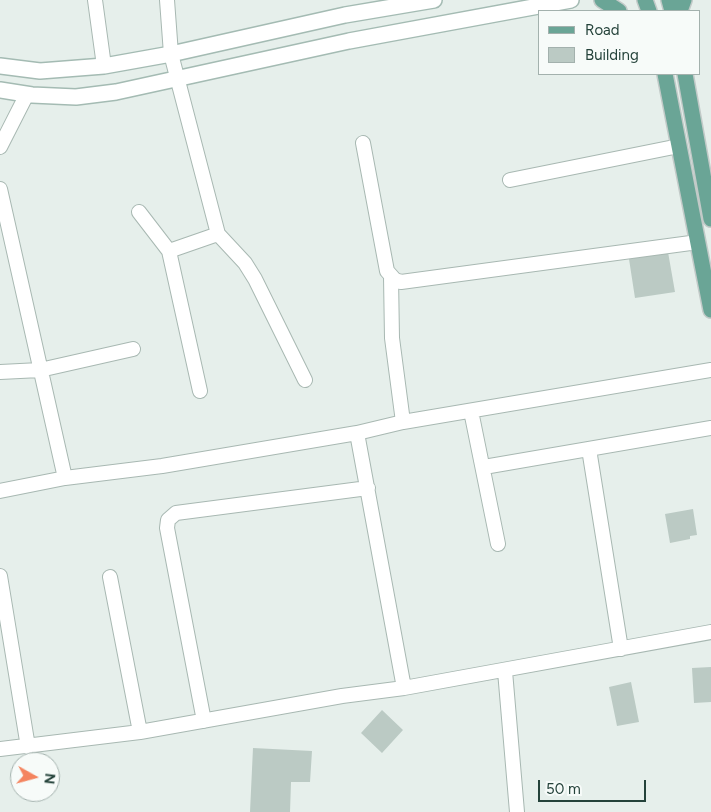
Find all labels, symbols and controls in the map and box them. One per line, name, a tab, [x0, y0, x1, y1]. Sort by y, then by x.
legend	[538, 10, 701, 75]
text: Road	[585, 21, 620, 39]
text: Building	[585, 46, 639, 64]
north arrow	[10, 752, 60, 802]
scale bar	[541, 770, 648, 802]
text: N	[40, 772, 58, 785]
text: 50 m	[546, 780, 581, 798]

